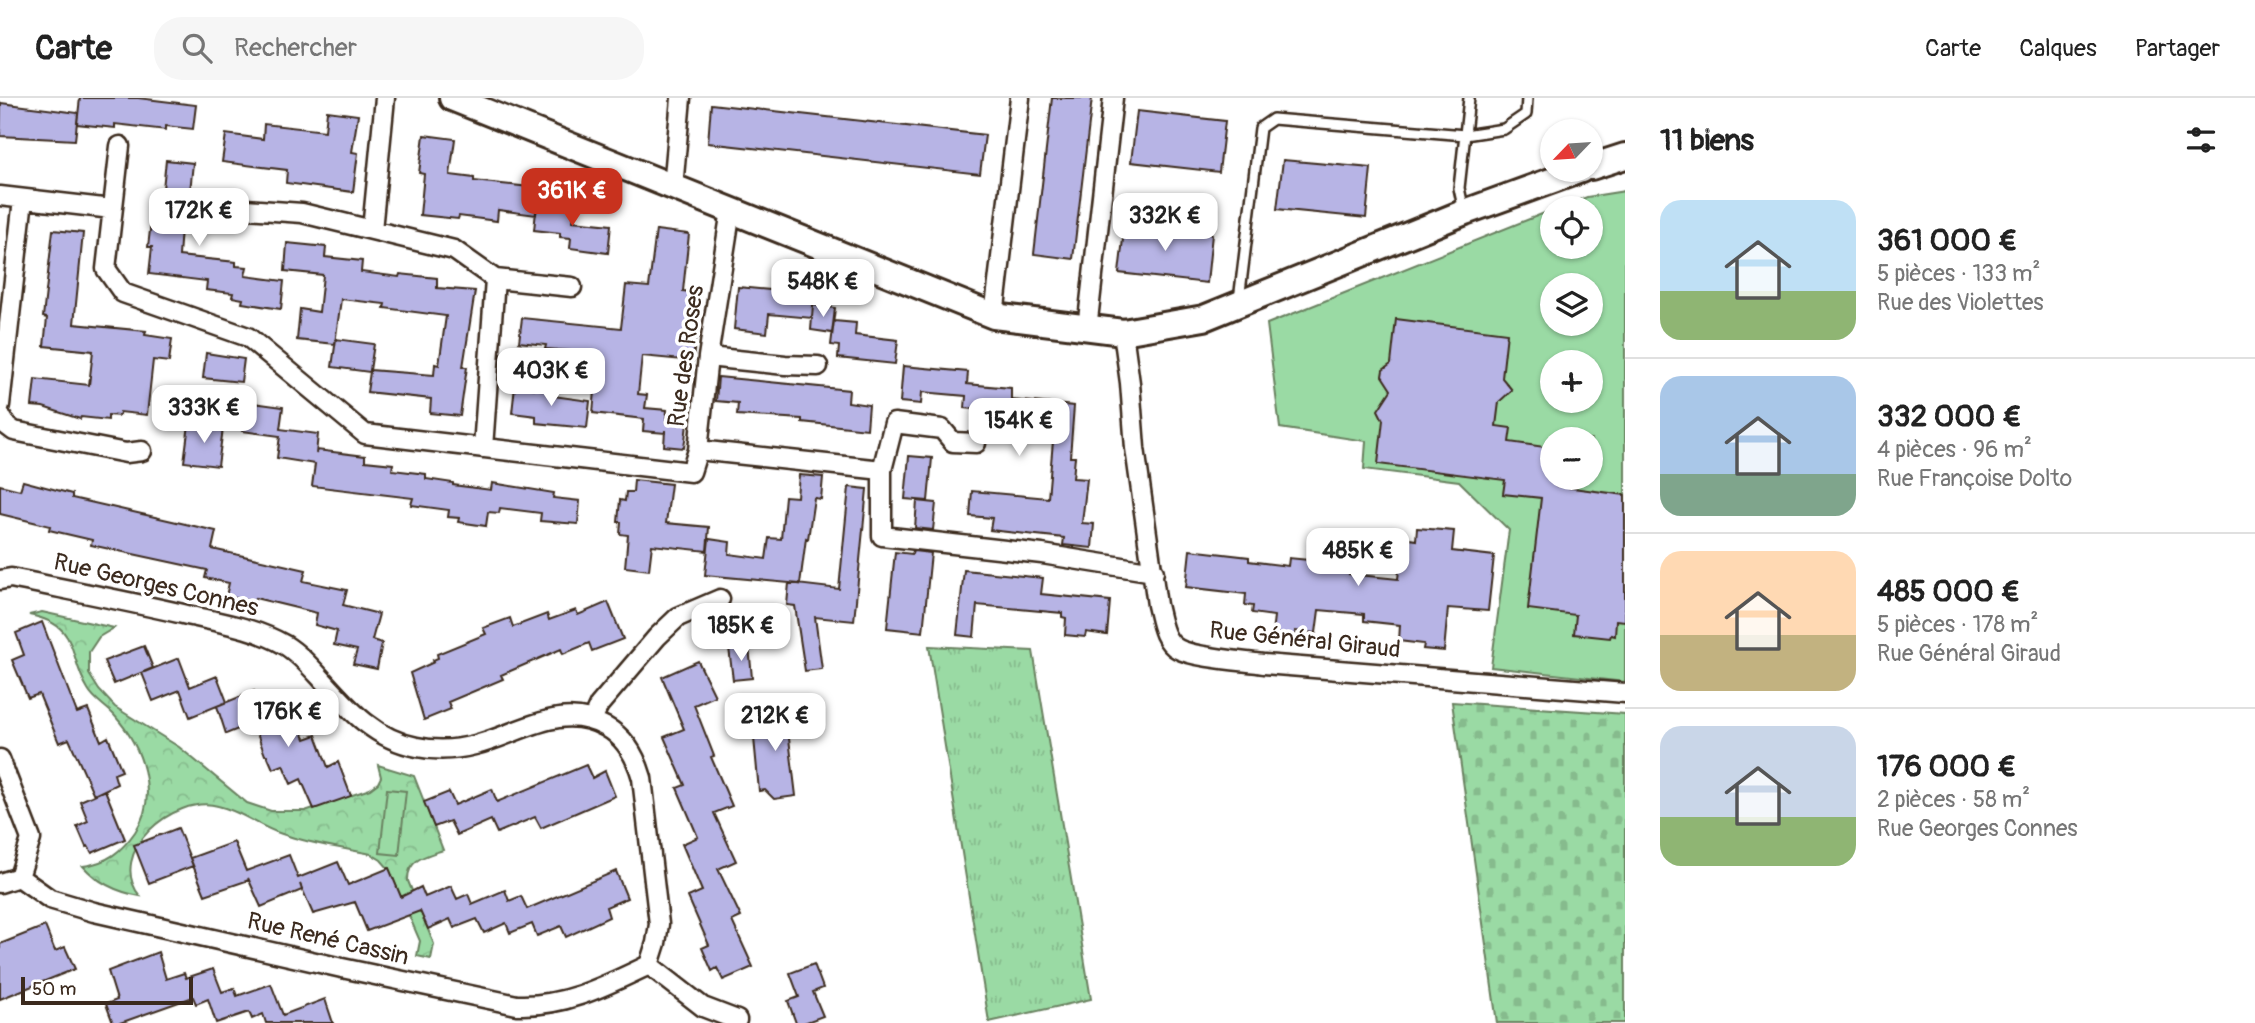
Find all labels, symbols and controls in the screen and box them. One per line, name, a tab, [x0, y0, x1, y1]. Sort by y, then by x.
search box	[154, 17, 644, 80]
text: Carte	[35, 28, 112, 69]
icon: search	[178, 29, 216, 67]
text: Rechercher	[234, 32, 357, 64]
text: Carte	[1925, 34, 1981, 63]
text: Calques	[2019, 34, 2097, 63]
text: Partager	[2135, 34, 2220, 63]
north arrow	[1540, 119, 1603, 182]
map controls	[1540, 119, 1603, 490]
icon: filters	[2182, 121, 2220, 159]
text: 11 biens	[1660, 122, 1754, 159]
pin: 361K €	[515, 169, 629, 228]
text: 361K €	[537, 176, 607, 205]
pin: 172K €	[142, 188, 256, 248]
pin: 332K €	[1108, 194, 1222, 253]
text: 172K €	[165, 196, 233, 225]
button: locate	[1540, 196, 1603, 259]
text: 332K €	[1129, 201, 1201, 230]
text: 361 000 €	[1877, 222, 2017, 259]
icon: home	[1716, 228, 1800, 312]
text: 5 pièces · 133 m²	[1877, 259, 2040, 288]
pin: 548K €	[766, 260, 880, 319]
text: 548K €	[787, 267, 859, 296]
button: layers	[1540, 273, 1603, 336]
street label: Rue des Roses	[662, 283, 710, 429]
text: Rue des Violettes	[1877, 288, 2044, 317]
pin: 403K €	[494, 348, 608, 408]
button: +	[1540, 350, 1603, 413]
text: 403K €	[513, 356, 589, 385]
pin: 333K €	[147, 386, 261, 445]
text: 333K €	[168, 393, 240, 422]
pin: 154K €	[962, 398, 1076, 458]
text: 332 000 €	[1877, 398, 2022, 435]
icon: home	[1716, 404, 1800, 488]
text: 154K €	[985, 406, 1053, 435]
button: −	[1540, 427, 1603, 490]
text: 4 pièces · 96 m²	[1877, 435, 2032, 464]
text: Rue Françoise Dolto	[1877, 464, 2072, 493]
pin: 485K €	[1301, 528, 1415, 588]
text: 485K €	[1322, 536, 1394, 565]
street label: Rue Georges Connes	[51, 547, 261, 623]
text: 485 000 €	[1877, 573, 2020, 610]
icon: home	[1716, 579, 1800, 663]
pin: 185K €	[684, 603, 798, 663]
text: 5 pièces · 178 m²	[1877, 610, 2038, 639]
text: 185K €	[707, 611, 775, 640]
street label: Rue Général Giraud	[1208, 616, 1402, 664]
text: Rue Général Giraud	[1877, 639, 2061, 668]
pin: 176K €	[231, 690, 345, 749]
pin: 212K €	[718, 694, 832, 753]
text: 176K €	[254, 697, 322, 726]
text: 212K €	[741, 701, 809, 730]
text: 176 000 €	[1877, 748, 2016, 785]
icon: home	[1716, 754, 1800, 838]
text: 2 pièces · 58 m²	[1877, 785, 2030, 814]
text: Rue Georges Connes	[1877, 814, 2078, 843]
street label: Rue René Cassin	[244, 906, 412, 972]
scale bar	[21, 974, 192, 1006]
text: 50 m	[32, 977, 76, 1001]

